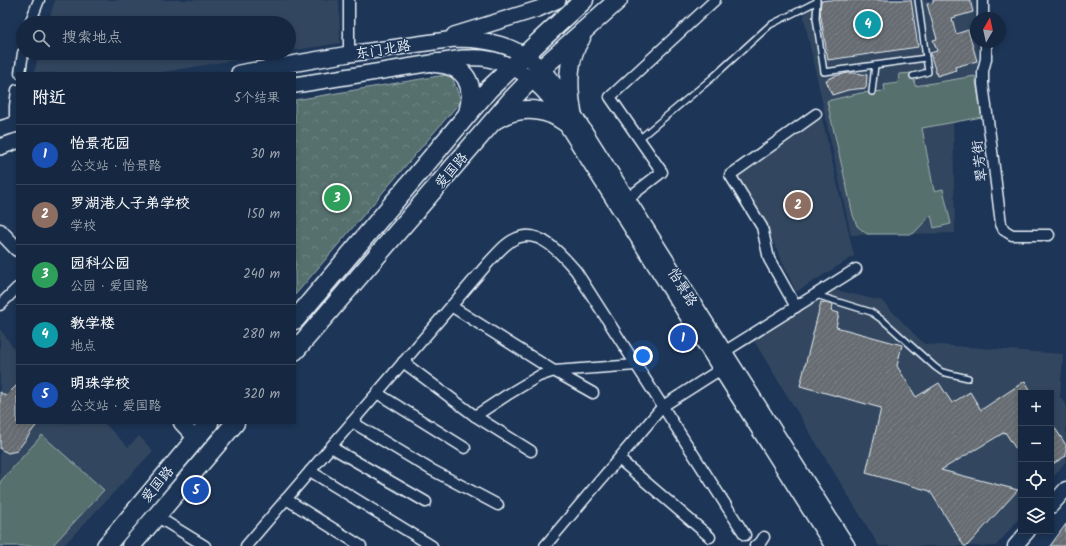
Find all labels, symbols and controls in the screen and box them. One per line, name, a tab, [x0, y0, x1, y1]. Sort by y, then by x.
pin: 4	[855, 9, 881, 39]
north arrow	[970, 12, 1006, 48]
search box	[16, 16, 296, 60]
text: 搜索地点	[62, 26, 122, 50]
icon: search	[30, 27, 52, 49]
street label: 东门北路	[354, 35, 413, 65]
text: 附近	[32, 85, 66, 112]
text: 5个结果	[234, 88, 280, 109]
text: 怡景花园	[70, 132, 130, 156]
street label: 翠芳街	[967, 139, 993, 183]
text: 1	[43, 144, 47, 165]
text: 30 m	[251, 144, 280, 165]
street label: 爱国路	[430, 148, 474, 194]
text: 公交站 · 怡景路	[70, 156, 162, 177]
pin: 3	[324, 183, 350, 213]
pin: 2	[785, 190, 811, 220]
text: 罗湖港人子弟学校	[70, 192, 190, 216]
text: 2	[41, 204, 49, 225]
text: 150 m	[247, 204, 280, 225]
text: 学校	[70, 216, 96, 237]
text: 园科公园	[70, 252, 130, 276]
text: 3	[41, 264, 49, 285]
text: 240 m	[243, 264, 280, 285]
street label: 怡景路	[662, 264, 703, 311]
text: 公园 · 爱国路	[70, 276, 149, 297]
text: 教学楼	[70, 312, 115, 336]
pin: 1	[670, 323, 696, 353]
text: 4	[41, 324, 49, 345]
text: 280 m	[243, 324, 280, 345]
text: 地点	[70, 336, 96, 357]
your location	[633, 346, 653, 366]
text: 明珠学校	[70, 372, 130, 396]
text: 5	[42, 384, 48, 405]
text: 320 m	[243, 384, 280, 405]
map controls	[1018, 390, 1054, 534]
button: +	[1018, 390, 1054, 426]
text: 公交站 · 爱国路	[70, 396, 162, 417]
button: −	[1018, 426, 1054, 462]
street label: 爱国路	[136, 461, 180, 508]
button: locate	[1018, 462, 1054, 498]
pin: 5	[183, 475, 209, 505]
button: layers	[1018, 498, 1054, 534]

